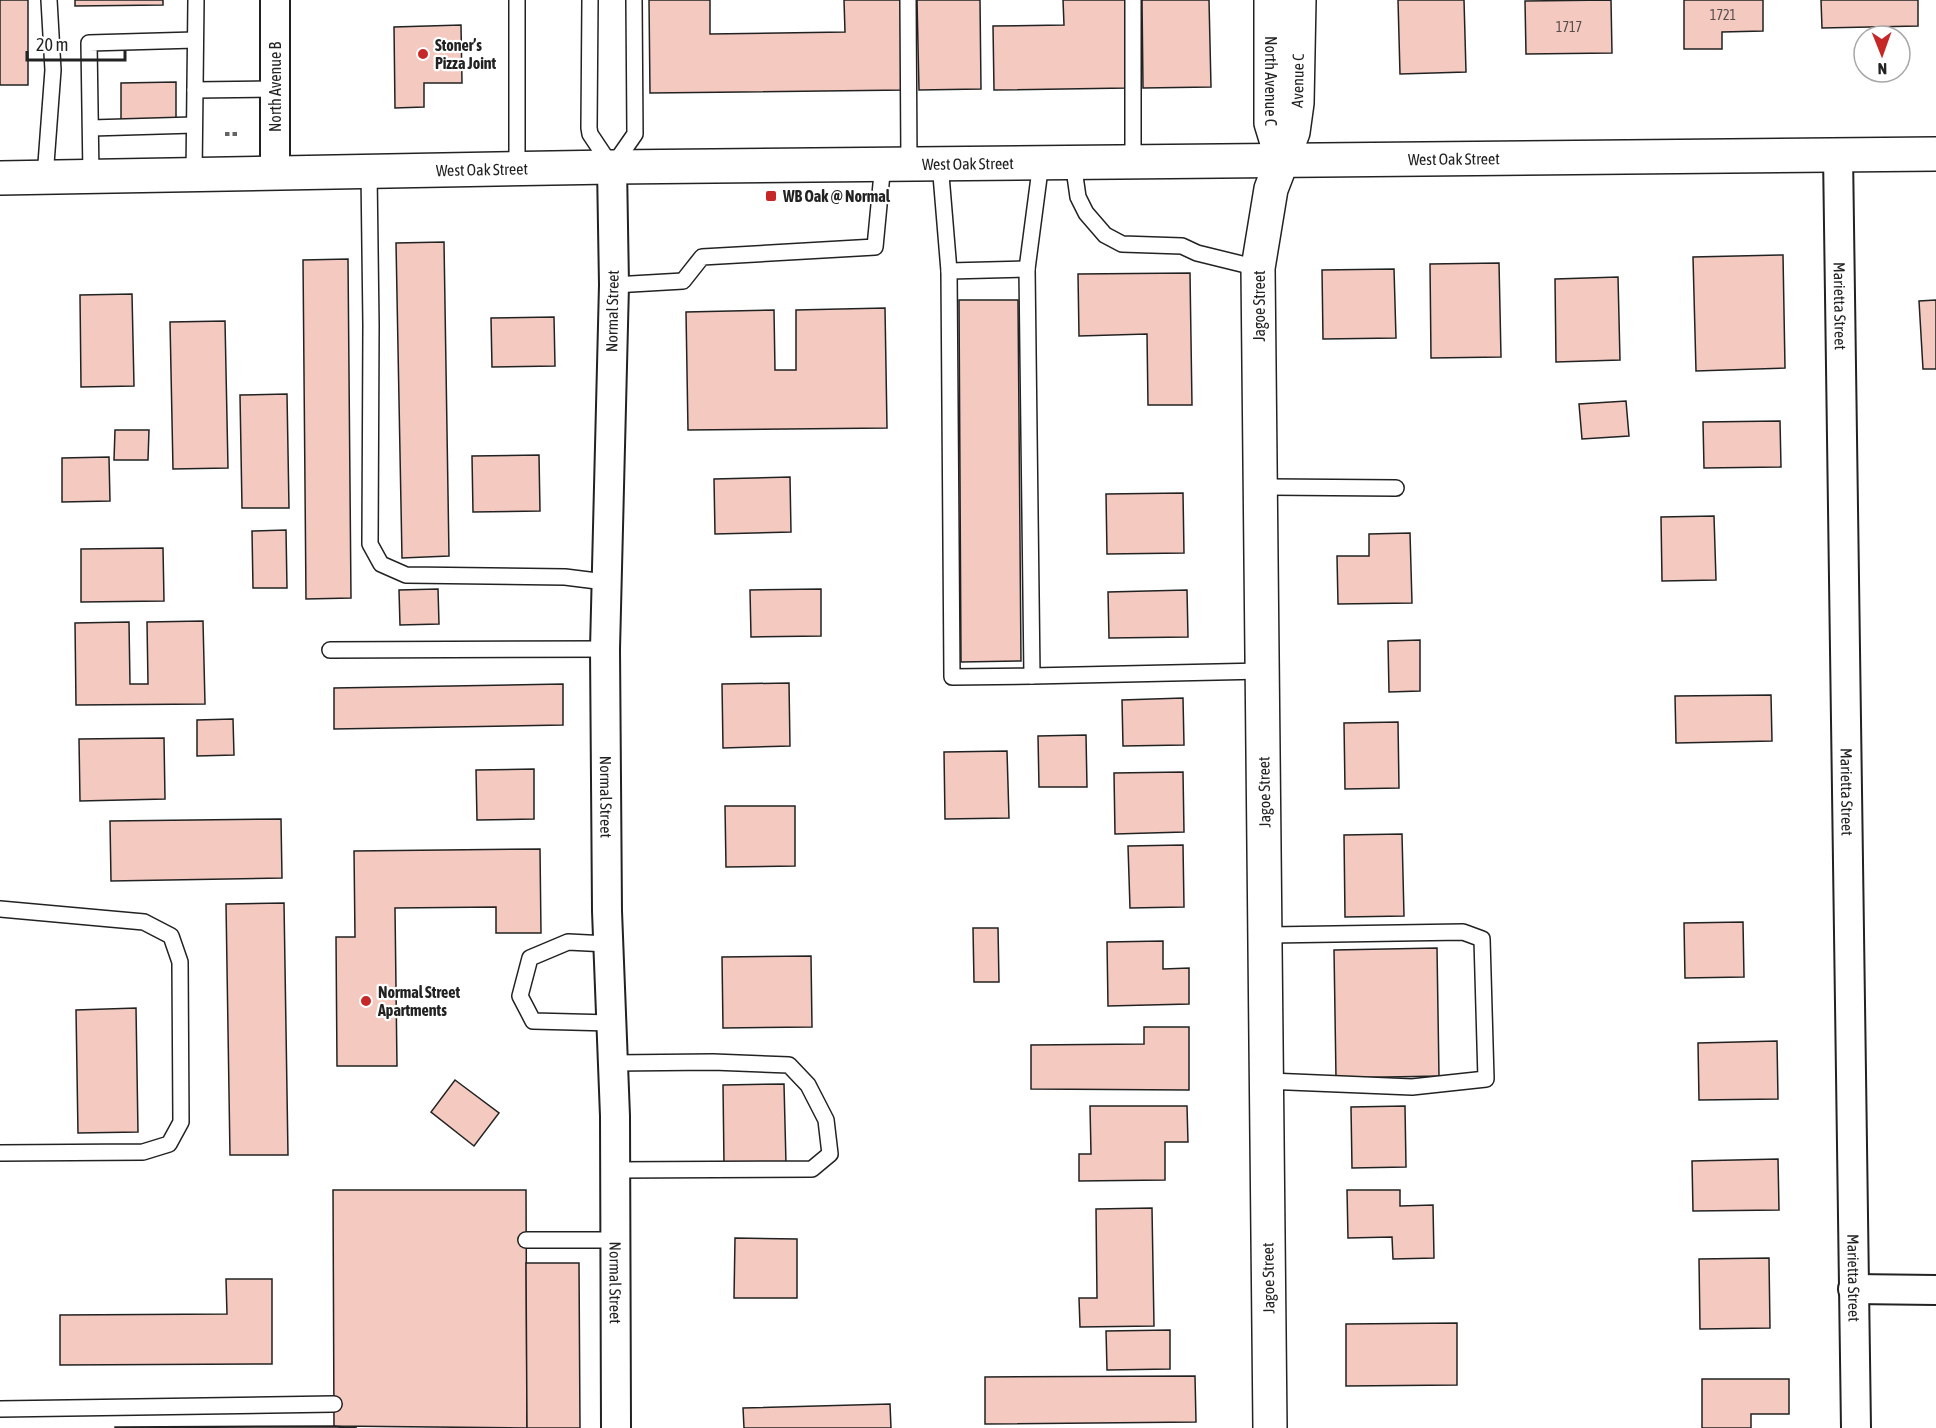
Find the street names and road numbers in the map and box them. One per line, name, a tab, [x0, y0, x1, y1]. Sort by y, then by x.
street label: North Avenue C	[1262, 36, 1280, 126]
street label: North Avenue B	[266, 42, 284, 132]
street label: Avenue C	[1287, 53, 1307, 109]
street label: West Oak Street	[1408, 149, 1500, 168]
street label: West Oak Street	[922, 154, 1014, 173]
street label: West Oak Street	[436, 160, 528, 179]
street label: Marietta Street	[1831, 262, 1850, 350]
street label: Normal Street	[602, 269, 622, 352]
street label: Jagoe Street	[1250, 270, 1269, 342]
street label: Marietta Street	[1837, 748, 1857, 836]
street label: Normal Street	[597, 756, 615, 838]
street label: Jagoe Street	[1254, 756, 1275, 828]
street label: Marietta Street	[1844, 1234, 1864, 1322]
street label: Normal Street	[606, 1242, 625, 1324]
street label: Jagoe Street	[1258, 1242, 1279, 1314]

